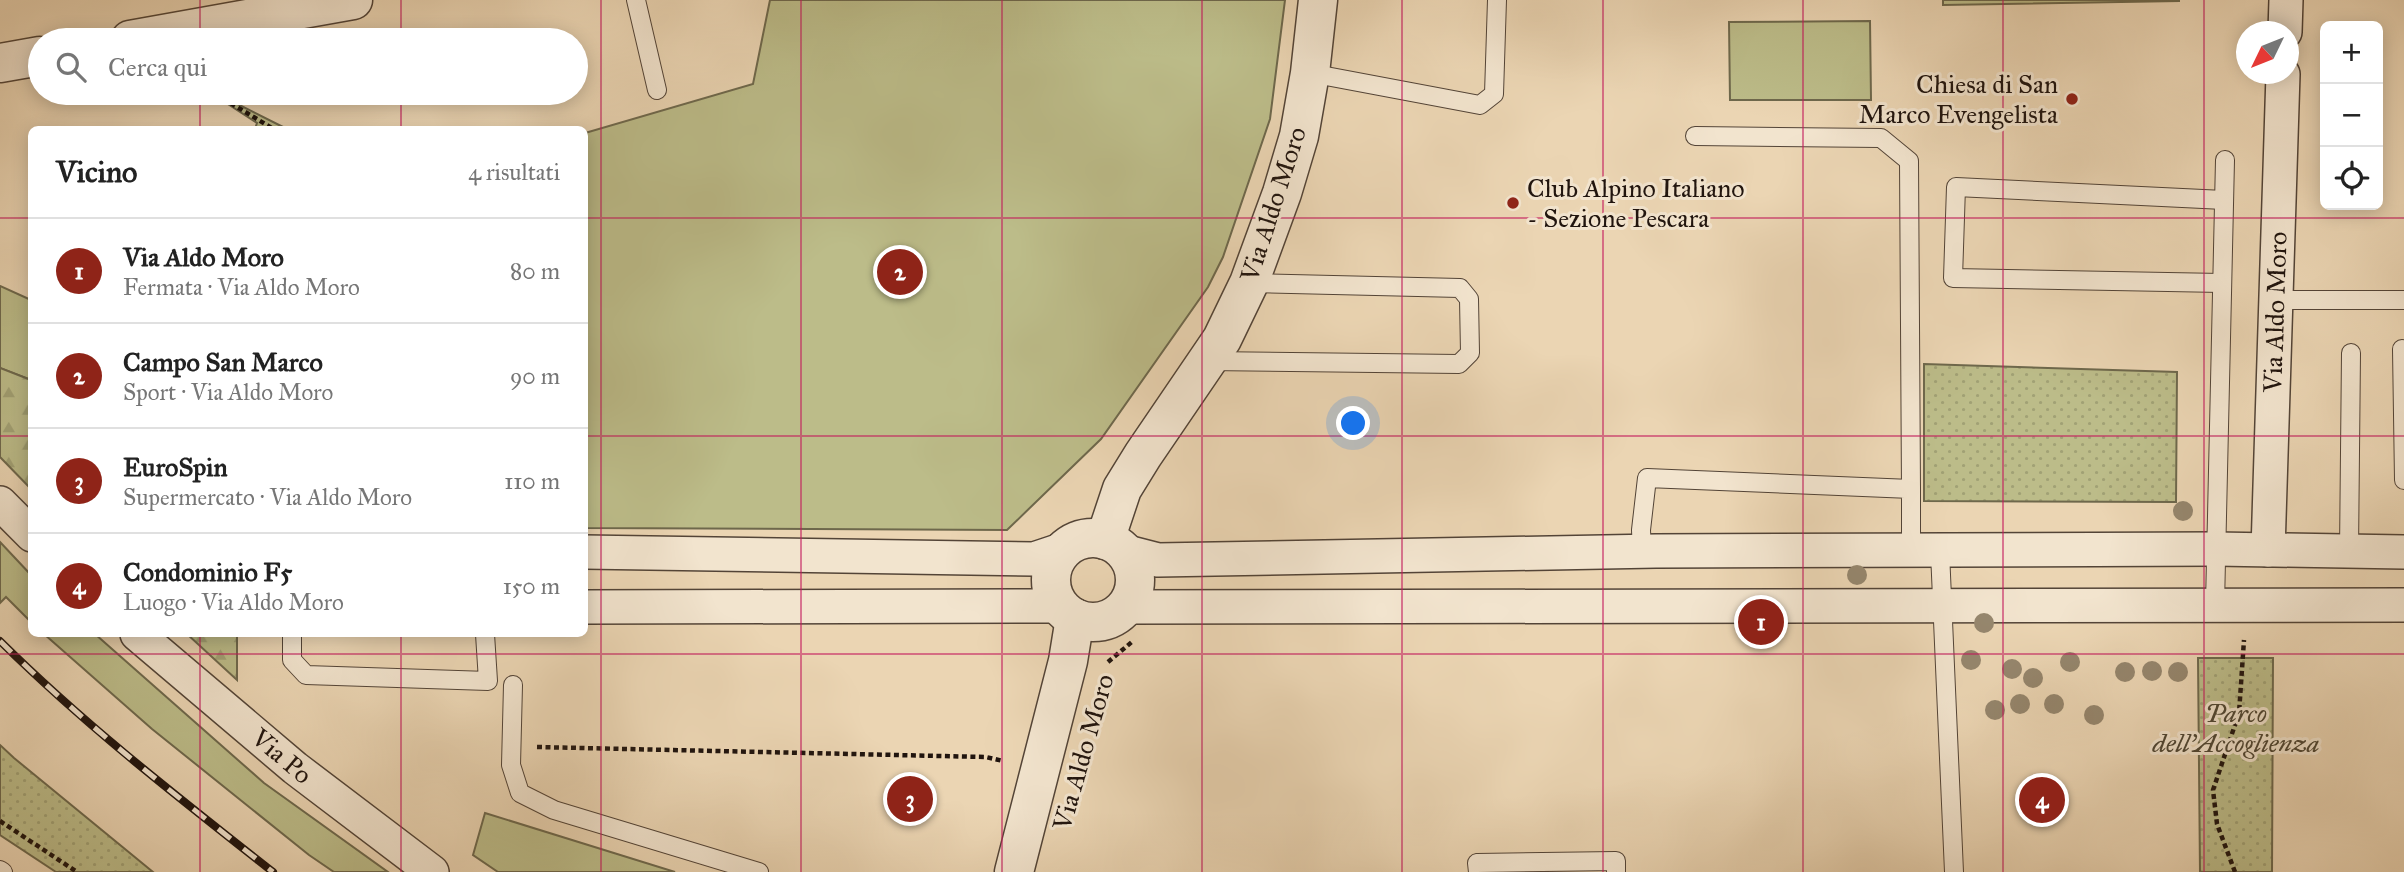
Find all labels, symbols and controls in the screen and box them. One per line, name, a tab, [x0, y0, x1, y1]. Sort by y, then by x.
north arrow	[2236, 21, 2299, 84]
map controls	[2320, 21, 2383, 210]
button: +	[2320, 21, 2383, 84]
search box	[28, 28, 588, 105]
icon: search	[52, 48, 90, 86]
text: Cerca qui	[108, 51, 207, 83]
place label: Chiesa di San Marco Evengelista	[1859, 68, 2058, 130]
button: −	[2320, 84, 2383, 147]
marker: Chiesa di San Marco Evengelista	[2064, 91, 2080, 107]
street label: Via Aldo Moro	[1233, 123, 1313, 286]
button: locate	[2320, 147, 2383, 210]
text: Vicino	[56, 154, 137, 190]
text: 4 risultati	[468, 158, 560, 186]
place label: Club Alpino Italiano - Sezione Pescara	[1527, 172, 1745, 234]
marker: Club Alpino Italiano - Sezione Pescara	[1505, 195, 1521, 211]
street label: Via Aldo Moro	[2256, 231, 2294, 394]
text: Via Aldo Moro	[123, 241, 284, 273]
pin: 2	[877, 246, 923, 298]
text: 1	[74, 257, 84, 285]
text: 80 m	[510, 257, 560, 285]
text: Fermata · Via Aldo Moro	[123, 273, 360, 301]
text: Campo San Marco	[123, 346, 323, 378]
text: 2	[73, 362, 85, 390]
text: 90 m	[510, 362, 560, 390]
text: Sport · Via Aldo Moro	[123, 378, 333, 406]
your location	[1336, 406, 1370, 440]
text: EuroSpin	[123, 451, 228, 483]
text: 3	[74, 467, 84, 495]
text: 110 m	[504, 467, 560, 495]
text: Supermercato · Via Aldo Moro	[123, 483, 412, 511]
text: Condominio F5	[123, 556, 292, 588]
text: 4	[73, 572, 85, 600]
text: 150 m	[503, 572, 560, 600]
text: Luogo · Via Aldo Moro	[123, 588, 344, 616]
pin: 1	[1738, 596, 1784, 648]
street label: Via Aldo Moro	[1045, 670, 1121, 835]
park label: Parco dell'Accoglienza	[2152, 697, 2319, 759]
street label: Via Po	[244, 721, 319, 791]
pin: 3	[887, 773, 933, 825]
pin: 4	[2019, 774, 2065, 826]

